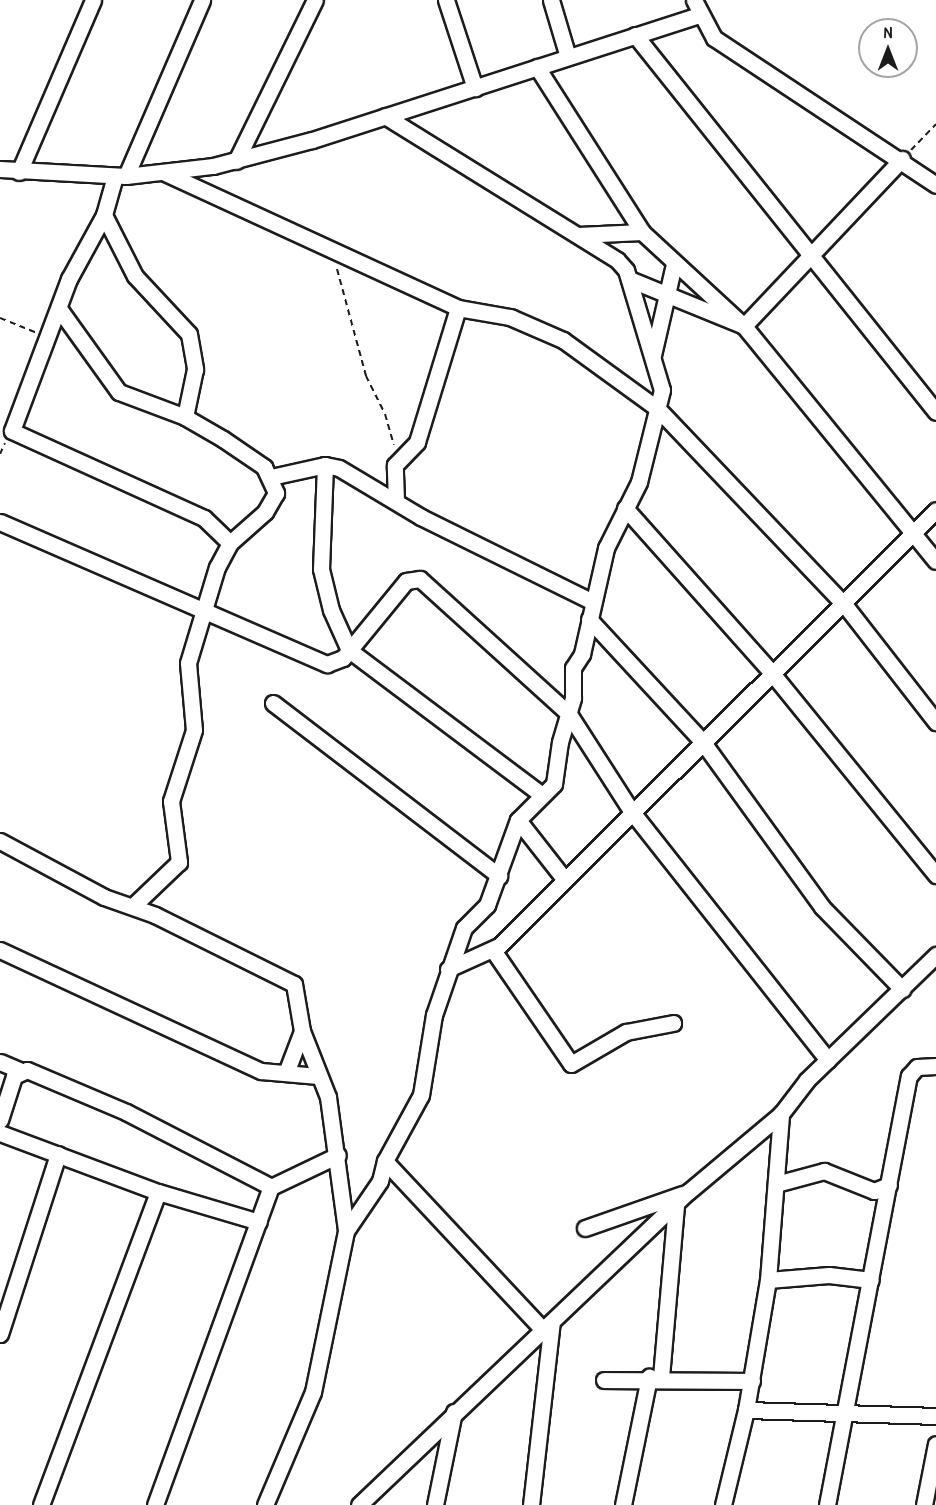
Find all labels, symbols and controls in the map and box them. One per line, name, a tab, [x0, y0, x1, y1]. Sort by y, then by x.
north arrow	[858, 18, 918, 78]
text: N	[884, 21, 892, 43]

